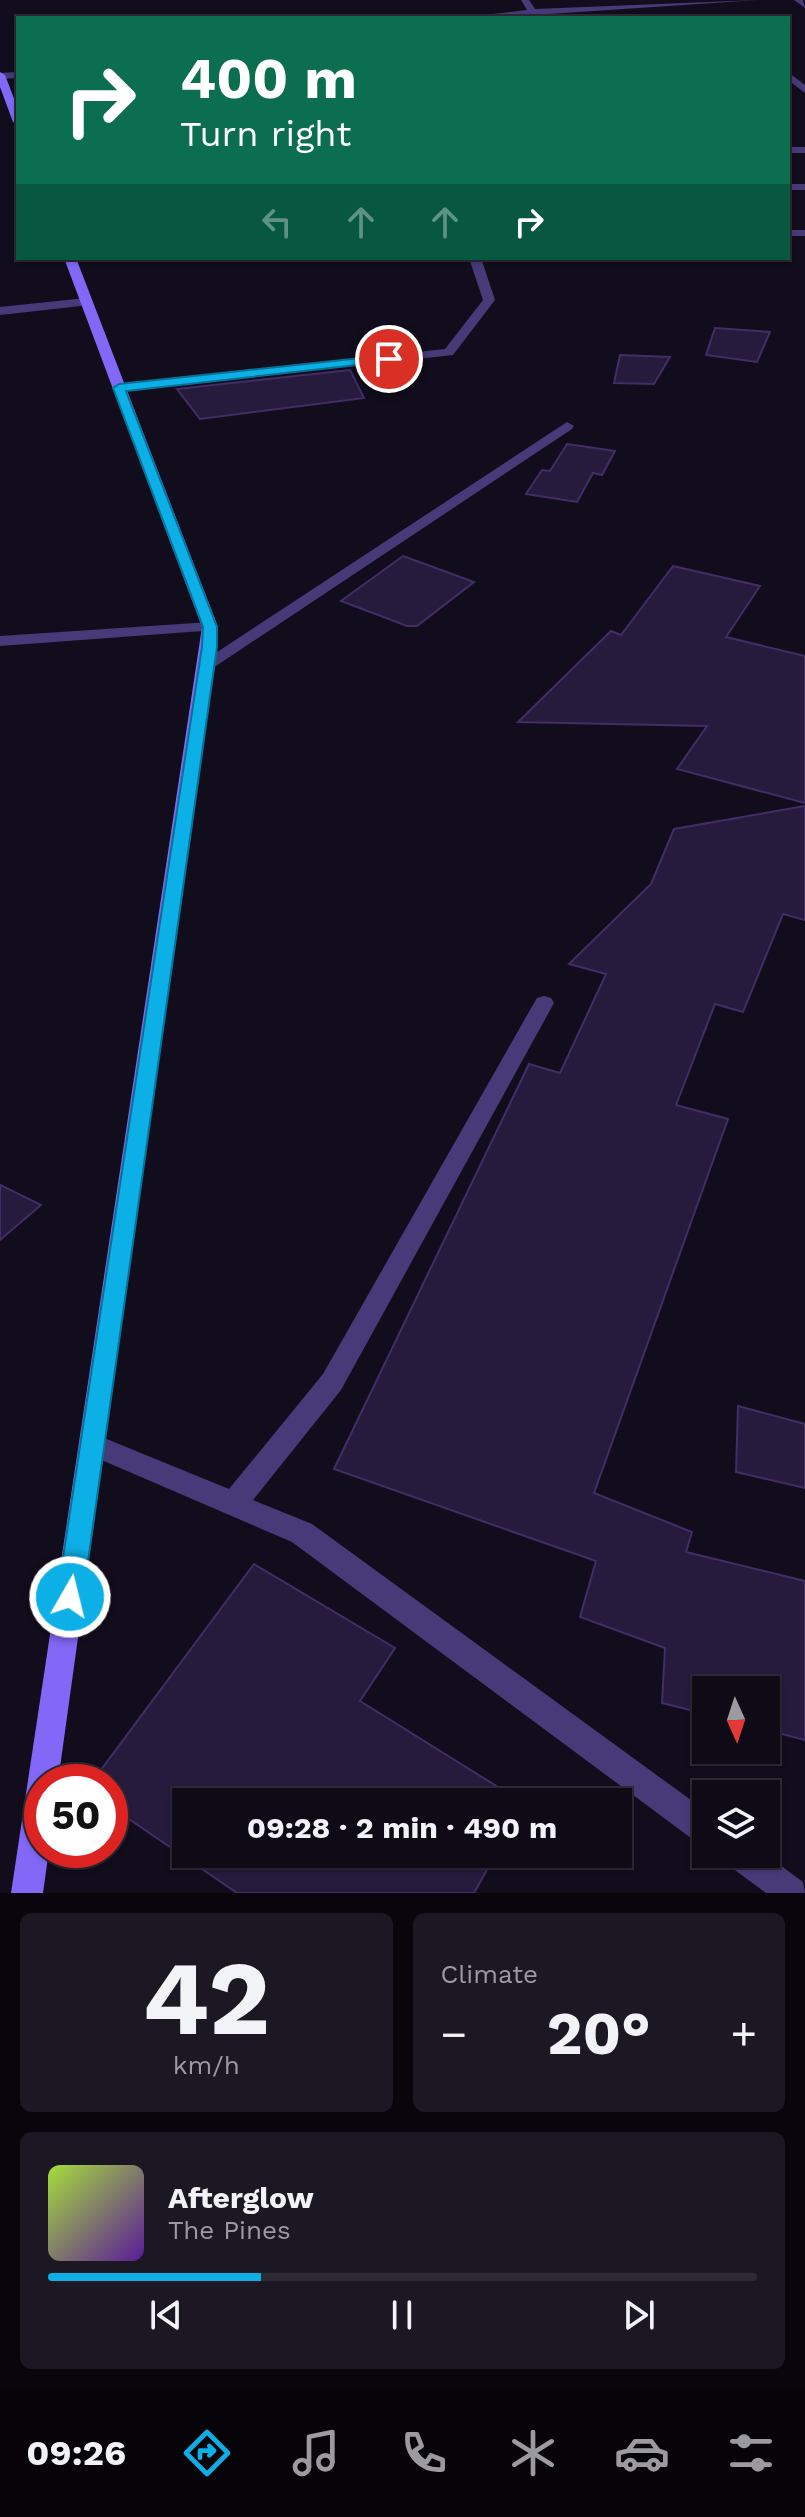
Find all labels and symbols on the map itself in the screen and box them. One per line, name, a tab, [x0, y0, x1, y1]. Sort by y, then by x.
pin	[355, 325, 423, 393]
position arrow	[28, 1555, 112, 1639]
north arrow	[692, 1676, 780, 1764]
speed limit sign: 50	[24, 1764, 128, 1868]

